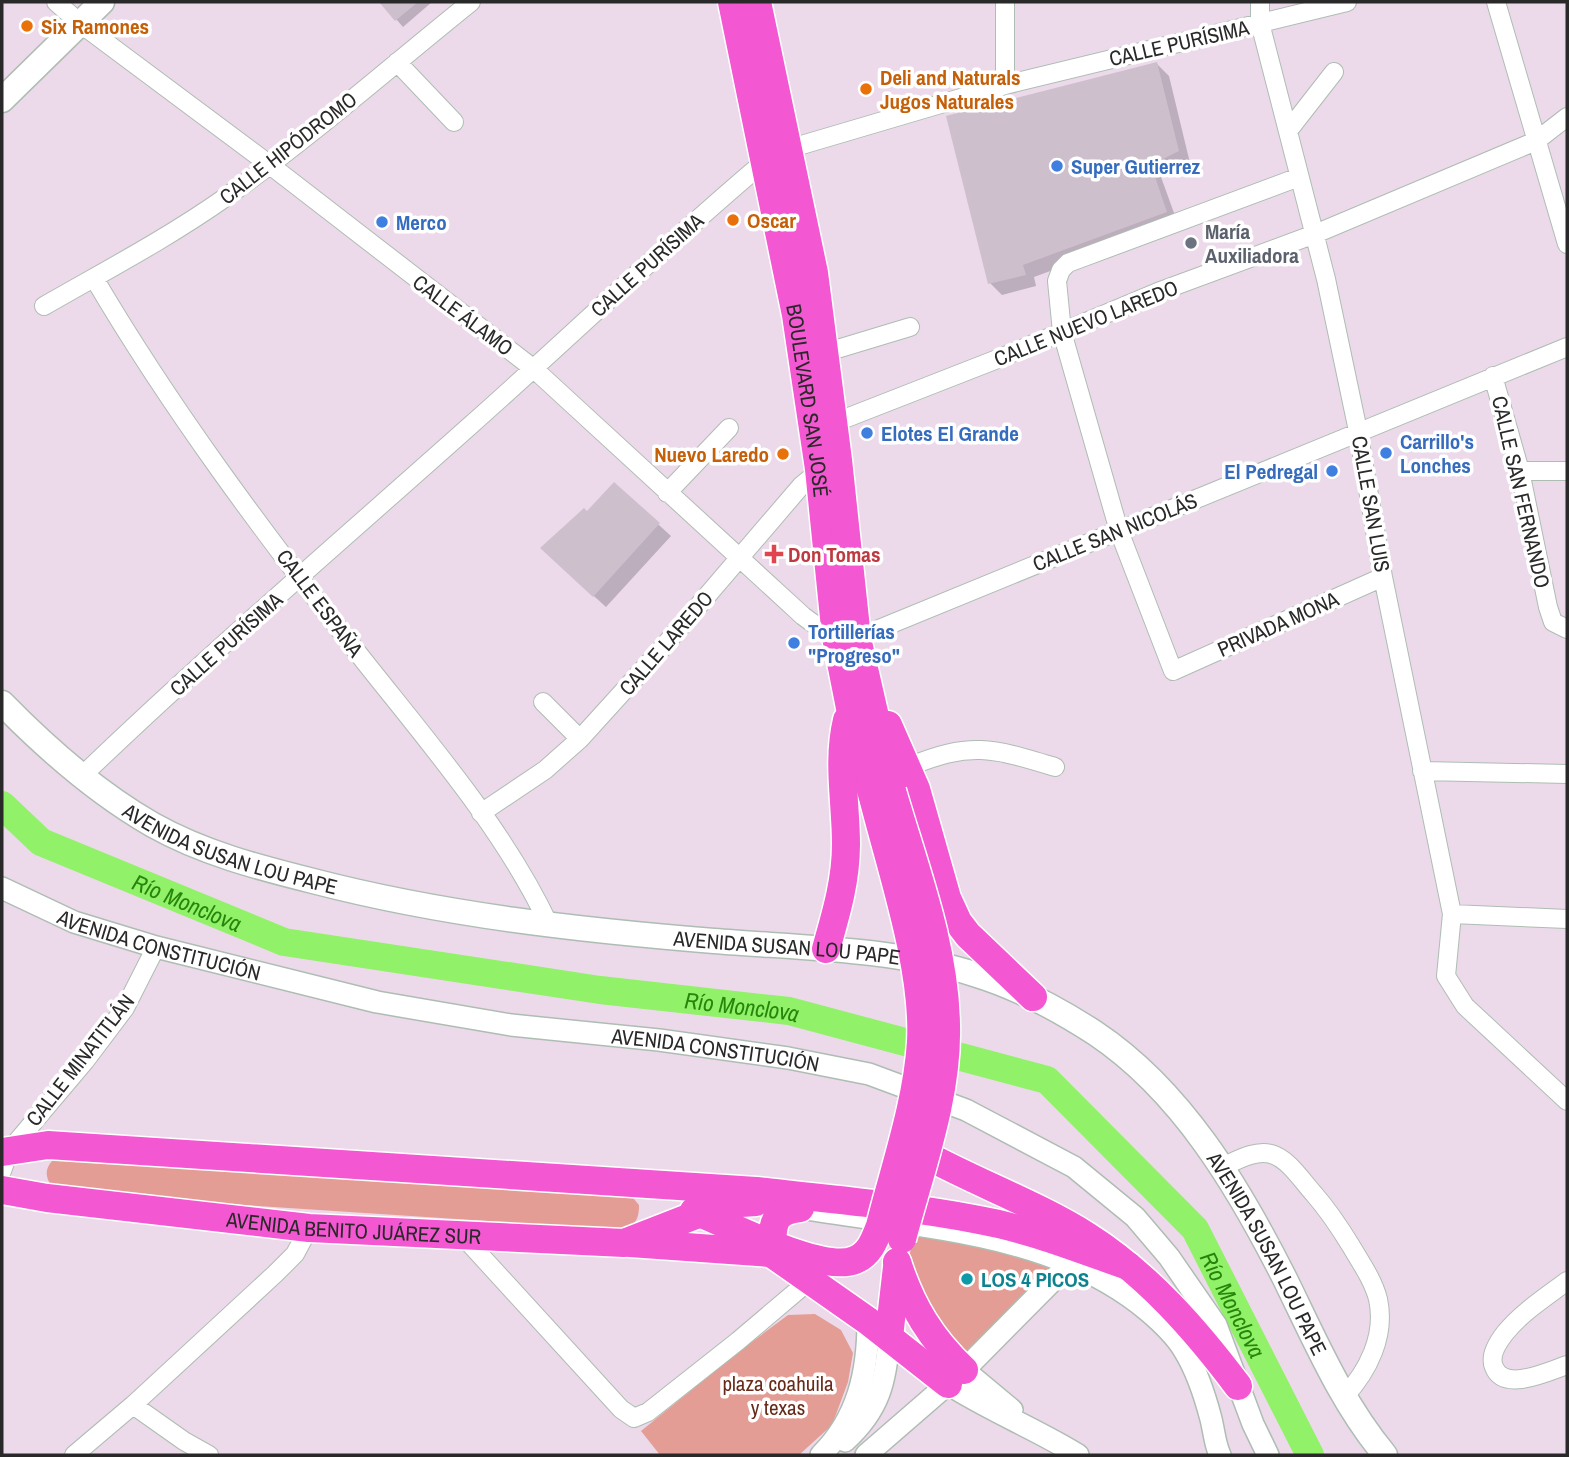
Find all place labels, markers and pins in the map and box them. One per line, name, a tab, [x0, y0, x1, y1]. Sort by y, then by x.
place label: Six Ramones	[41, 12, 149, 41]
marker: Six Ramones	[19, 18, 35, 34]
place label: Deli and Naturals Jugos Naturales	[880, 63, 1021, 116]
marker: Deli and Naturals Jugos Naturales	[858, 81, 874, 97]
place label: Super Gutierrez	[1071, 152, 1201, 181]
marker: Super Gutierrez	[1049, 158, 1065, 174]
place label: Oscar	[747, 206, 796, 235]
place label: Merco	[396, 208, 447, 237]
marker: Oscar	[725, 212, 741, 228]
marker: Merco	[374, 214, 390, 230]
place label: María Auxiliadora	[1205, 217, 1299, 270]
marker: María Auxiliadora	[1183, 235, 1199, 251]
place label: Elotes El Grande	[881, 419, 1019, 448]
marker: Elotes El Grande	[859, 425, 875, 441]
place label: Carrillo's Lonches	[1400, 427, 1474, 480]
place label: Nuevo Laredo	[654, 440, 769, 469]
marker: Carrillo's Lonches	[1378, 445, 1394, 461]
marker: Nuevo Laredo	[775, 446, 791, 462]
place label: El Pedregal	[1224, 457, 1318, 486]
marker: El Pedregal	[1324, 463, 1340, 479]
place label: Don Tomas	[788, 540, 881, 569]
marker: Don Tomas	[766, 546, 782, 562]
place label: Tortillerías "Progreso"	[808, 617, 900, 670]
marker: Tortillerías "Progreso"	[786, 635, 802, 651]
place label: LOS 4 PICOS	[981, 1265, 1089, 1294]
marker: LOS 4 PICOS	[959, 1271, 975, 1287]

